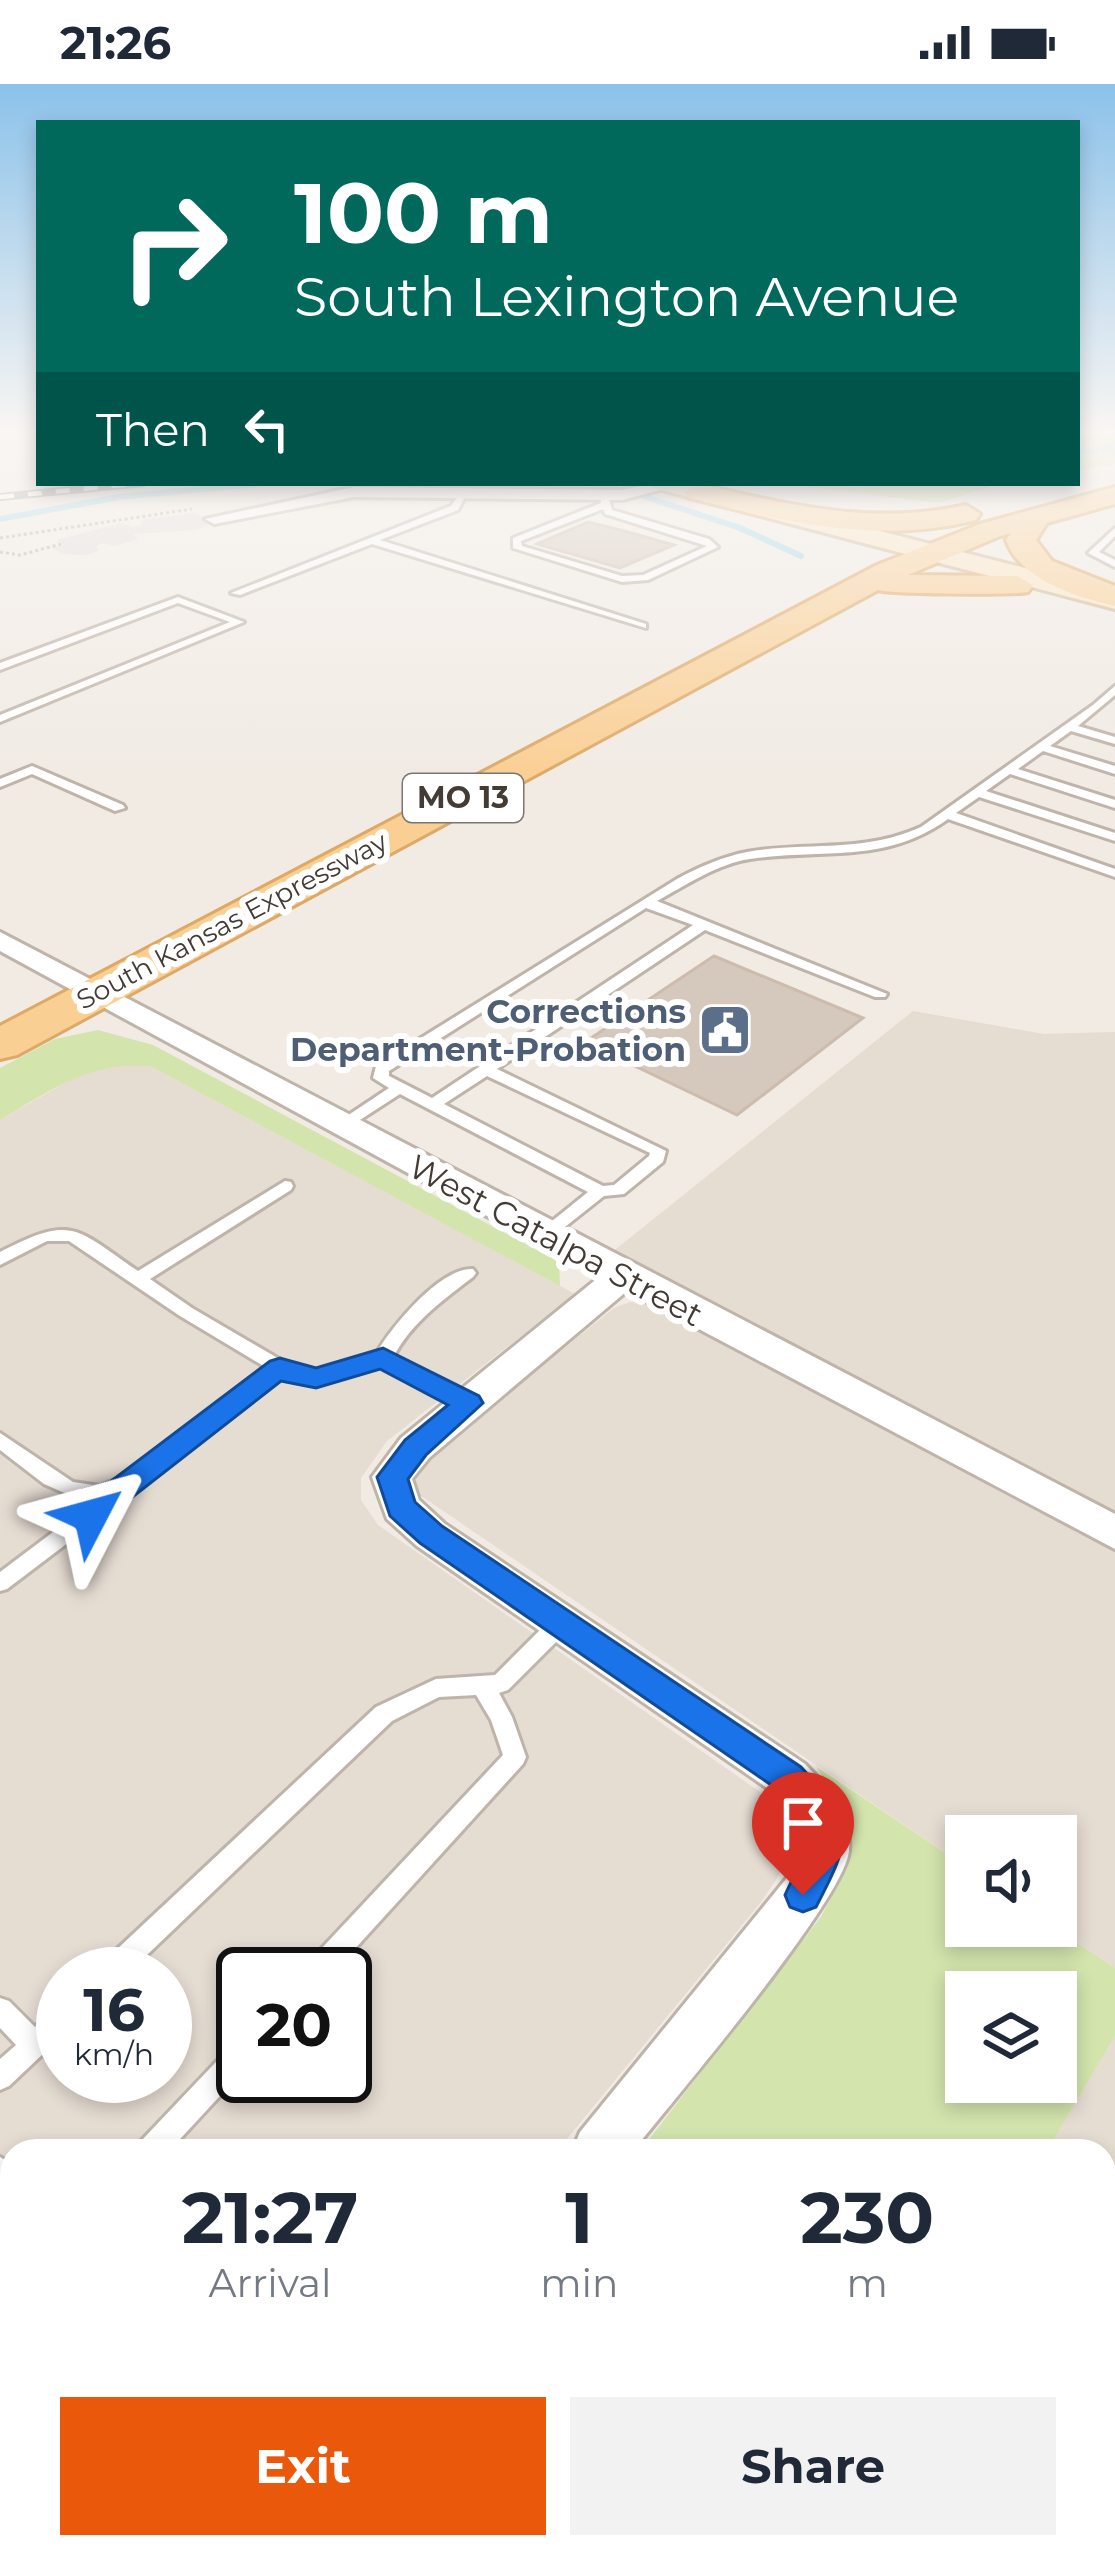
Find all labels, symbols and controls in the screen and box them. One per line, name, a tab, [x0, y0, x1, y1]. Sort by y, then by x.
text: 21:26	[60, 15, 171, 70]
text: 100 m	[294, 162, 553, 264]
icon: right	[96, 168, 252, 324]
text: South Lexington Avenue	[294, 264, 959, 330]
icon: left	[234, 396, 300, 462]
text: Then	[96, 402, 210, 457]
road number: MO 13	[403, 774, 523, 822]
street label: South Kansas Expressway	[71, 824, 393, 1017]
place label: Corrections Department-Probation	[290, 991, 686, 1069]
public building icon: Corrections Department-Probation	[697, 1002, 753, 1058]
street label: West Catalpa Street	[402, 1146, 710, 1334]
position arrow	[28, 1453, 154, 1579]
pin	[752, 1772, 854, 1895]
icon: arrive	[770, 1790, 836, 1856]
map controls	[945, 1815, 1077, 2103]
button: sound	[945, 1815, 1077, 1947]
speed limit sign: 20	[216, 1947, 372, 2103]
button: layers	[945, 1971, 1077, 2103]
text: 16	[83, 1973, 145, 2046]
text: km/h	[74, 2036, 154, 2073]
text: 21:27	[182, 2173, 358, 2261]
text: 1	[565, 2173, 593, 2261]
text: 230	[800, 2173, 934, 2261]
text: Arrival	[209, 2259, 332, 2307]
text: min	[540, 2259, 618, 2307]
text: m	[847, 2259, 888, 2307]
button: Exit	[60, 2397, 546, 2535]
button: Share	[570, 2397, 1056, 2535]

